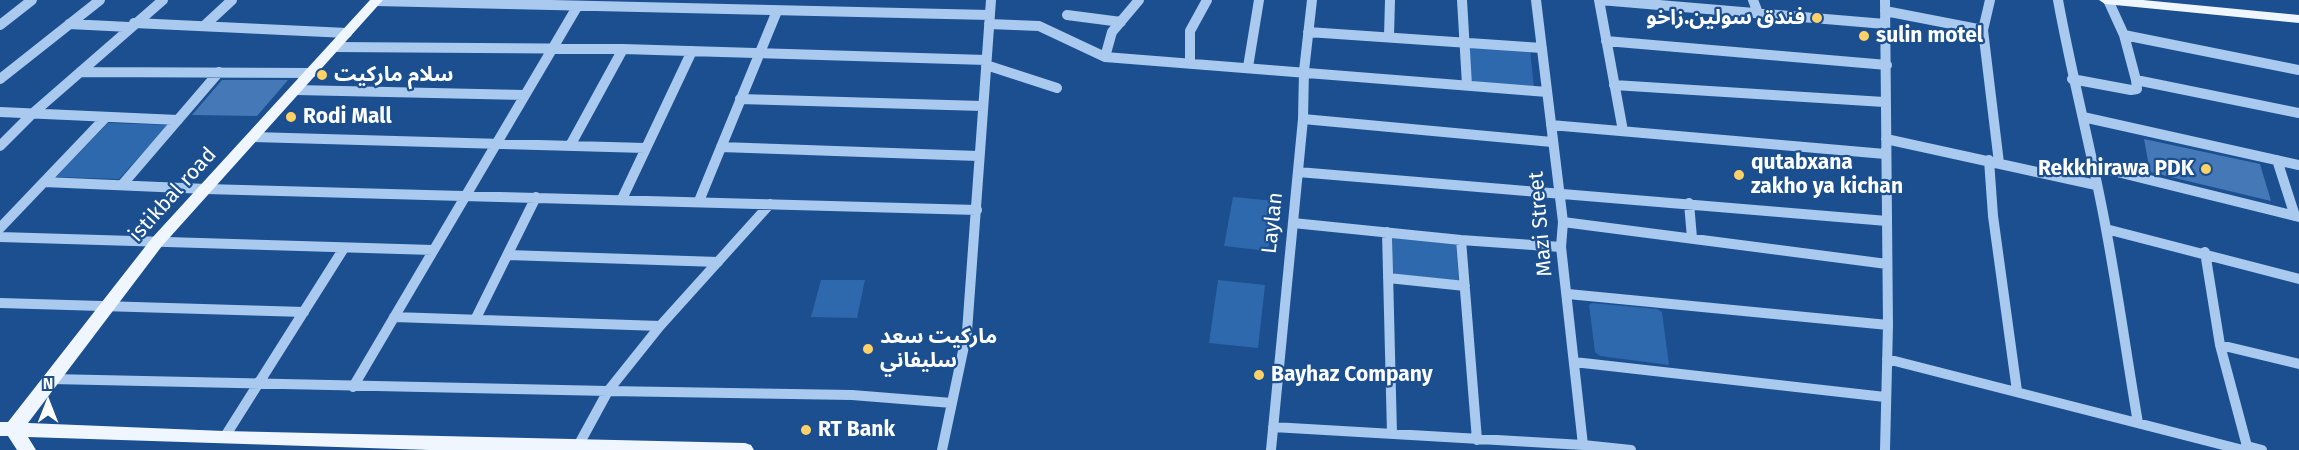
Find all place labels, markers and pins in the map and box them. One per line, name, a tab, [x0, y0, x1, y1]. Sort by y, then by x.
place label: فندق سولين.زاخو	[1646, 5, 1805, 31]
marker: فندق سولين.زاخو	[1810, 11, 1824, 25]
place label: sulin motel	[1876, 23, 1983, 49]
marker: sulin motel	[1857, 29, 1871, 43]
place label: سلام ماركيت	[334, 62, 453, 88]
marker: سلام ماركيت	[315, 68, 329, 82]
place label: Rodi Mall	[303, 104, 392, 130]
marker: Rodi Mall	[284, 110, 298, 124]
place label: qutabxana zakho ya kichan	[1751, 150, 1903, 200]
place label: Rekkhirawa PDK	[2038, 156, 2194, 182]
marker: Rekkhirawa PDK	[2199, 162, 2213, 176]
marker: qutabxana zakho ya kichan	[1732, 168, 1746, 182]
place label: ماركيت سعد سليفاني	[880, 324, 997, 374]
marker: ماركيت سعد سليفاني	[861, 342, 875, 356]
place label: Bayhaz Company	[1271, 362, 1433, 388]
marker: Bayhaz Company	[1252, 368, 1266, 382]
place label: RT Bank	[818, 417, 895, 443]
marker: RT Bank	[799, 423, 813, 437]

